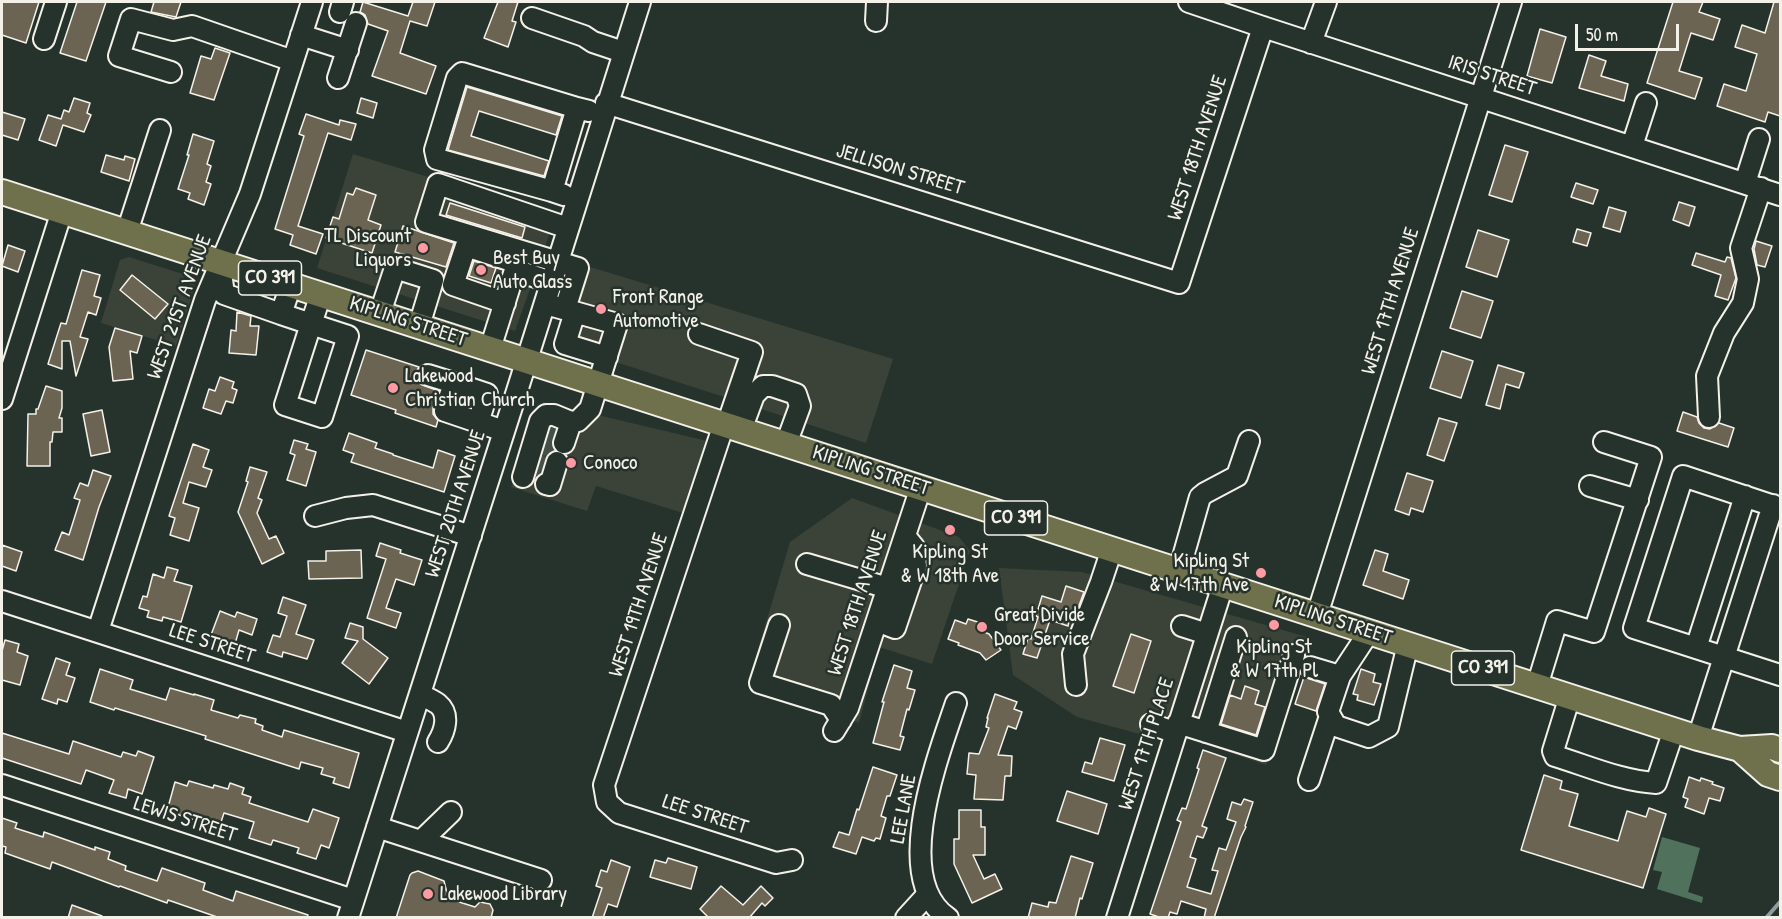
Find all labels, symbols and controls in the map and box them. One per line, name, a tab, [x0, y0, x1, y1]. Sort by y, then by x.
scale bar	[1578, 12, 1682, 50]
text: 50 m	[1586, 22, 1618, 47]
street label: IRIS STREET	[1445, 50, 1539, 102]
street label: WEST 18TH AVENUE	[1163, 72, 1233, 224]
street label: JELLISON STREET	[833, 139, 967, 201]
place label: TL Discount Liquors	[324, 223, 411, 273]
street label: WEST 17TH AVENUE	[1357, 224, 1425, 378]
street label: WEST 21ST AVENUE	[142, 231, 218, 383]
marker: TL Discount Liquors	[416, 241, 430, 255]
place label: Best Buy Auto Glass	[493, 245, 572, 295]
road number: CO 391	[238, 261, 302, 295]
marker: Best Buy Auto Glass	[474, 263, 488, 277]
place label: Front Range Automotive	[613, 284, 704, 334]
street label: KIPLING STREET	[346, 291, 470, 353]
marker: Front Range Automotive	[594, 302, 608, 316]
place label: Lakewood Christian Church	[405, 363, 534, 413]
marker: Lakewood Christian Church	[386, 381, 400, 395]
street label: WEST 20TH AVENUE	[420, 427, 492, 581]
street label: KIPLING STREET	[809, 440, 933, 502]
place label: Conoco	[583, 450, 638, 476]
marker: Conoco	[564, 456, 578, 470]
road number: CO 391	[984, 501, 1048, 535]
marker: Kipling St & W 18th Ave	[943, 523, 957, 537]
street label: WEST 18TH AVENUE	[823, 527, 893, 679]
street label: WEST 19TH AVENUE	[604, 530, 674, 680]
place label: Kipling St & W 18th Ave	[901, 539, 999, 589]
place label: Kipling St & W 17th Ave	[1149, 548, 1249, 598]
marker: Kipling St & W 17th Ave	[1254, 566, 1268, 580]
street label: KIPLING STREET	[1271, 589, 1395, 651]
place label: Great Divide Door Service	[994, 602, 1090, 652]
street label: LEE STREET	[166, 618, 258, 670]
marker: Kipling St & W 17th Pl	[1267, 618, 1281, 632]
marker: Great Divide Door Service	[975, 620, 989, 634]
place label: Kipling St & W 17th Pl	[1230, 634, 1318, 684]
road number: CO 391	[1452, 651, 1514, 685]
street label: WEST 17TH PLACE	[1114, 674, 1180, 814]
street label: LEE LANE	[886, 772, 922, 846]
street label: LEE STREET	[659, 789, 751, 841]
street label: LEWIS STREET	[130, 792, 240, 848]
place label: Lakewood Library	[440, 881, 567, 907]
marker: Lakewood Library	[421, 887, 435, 901]

